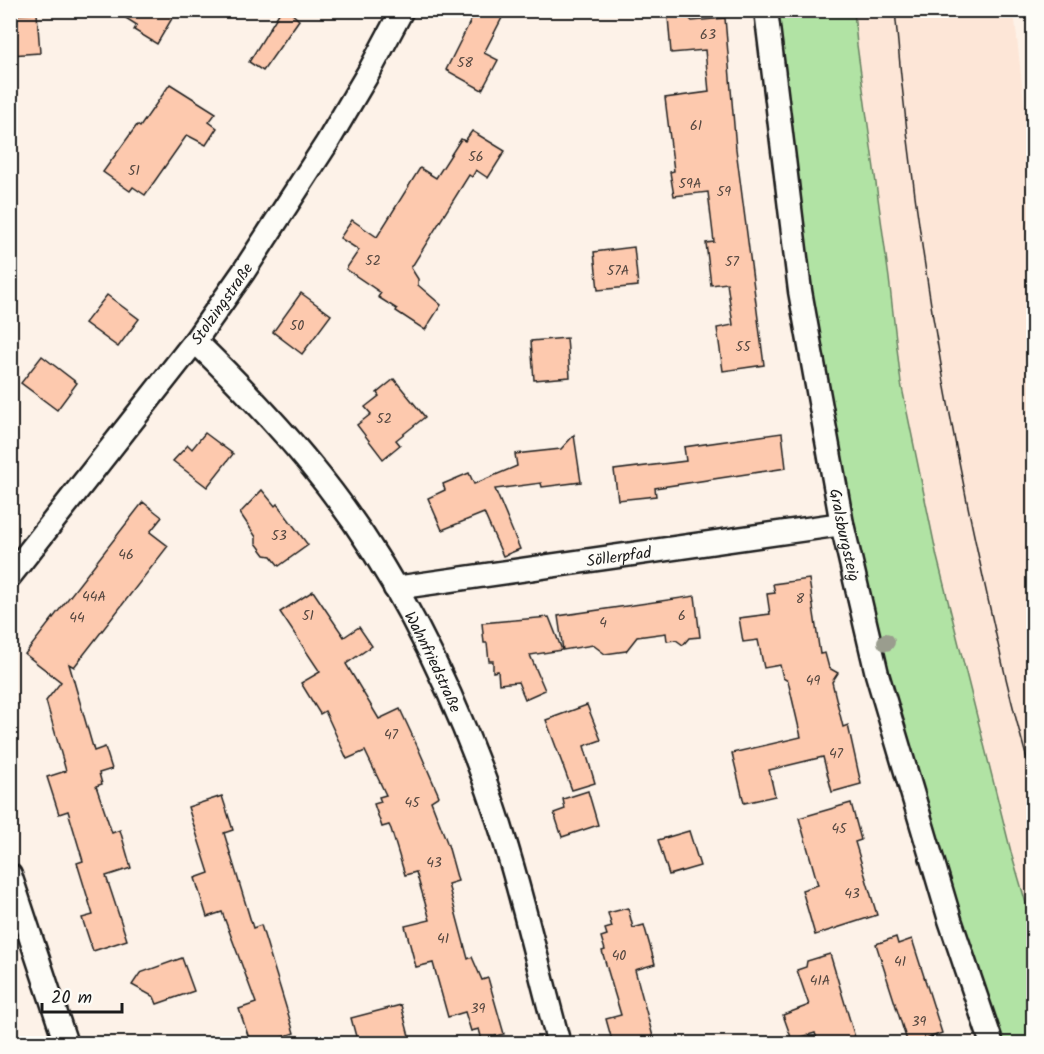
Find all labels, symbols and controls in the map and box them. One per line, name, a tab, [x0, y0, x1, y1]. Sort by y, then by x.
house number: 63	[700, 24, 716, 46]
house number: 58	[457, 52, 474, 74]
house number: 61	[690, 115, 702, 137]
house number: 56	[468, 146, 484, 168]
house number: 51	[128, 160, 140, 182]
house number: 59A	[679, 173, 701, 195]
house number: 59	[717, 181, 731, 203]
house number: 52	[365, 250, 381, 272]
house number: 57	[725, 251, 740, 273]
street label: Stolzingstraße	[185, 258, 260, 350]
house number: 57A	[607, 260, 629, 282]
house number: 50	[290, 315, 304, 337]
house number: 55	[735, 336, 752, 358]
house number: 52	[376, 408, 392, 430]
street label: Gralsburgsteig	[822, 487, 866, 584]
house number: 53	[271, 525, 287, 547]
street label: Söllerpfad	[585, 540, 654, 574]
house number: 46	[118, 544, 134, 566]
house number: 44A	[82, 586, 106, 608]
house number: 8	[796, 588, 805, 610]
house number: 51	[302, 605, 314, 627]
house number: 6	[678, 605, 686, 627]
house number: 44	[69, 607, 85, 629]
street label: Wahnfriedstraße	[397, 607, 467, 717]
house number: 4	[599, 612, 607, 634]
house number: 49	[806, 670, 820, 692]
house number: 47	[384, 724, 399, 746]
house number: 47	[829, 743, 844, 765]
house number: 45	[404, 792, 421, 814]
house number: 45	[831, 818, 848, 840]
house number: 43	[426, 852, 442, 874]
house number: 43	[844, 883, 860, 905]
house number: 41	[437, 928, 449, 950]
house number: 40	[612, 945, 626, 967]
house number: 41	[894, 951, 906, 973]
house number: 41A	[810, 970, 830, 992]
scale bar	[42, 976, 122, 1014]
text: 20 m	[51, 984, 92, 1013]
house number: 39	[471, 998, 486, 1020]
house number: 39	[912, 1011, 927, 1033]

